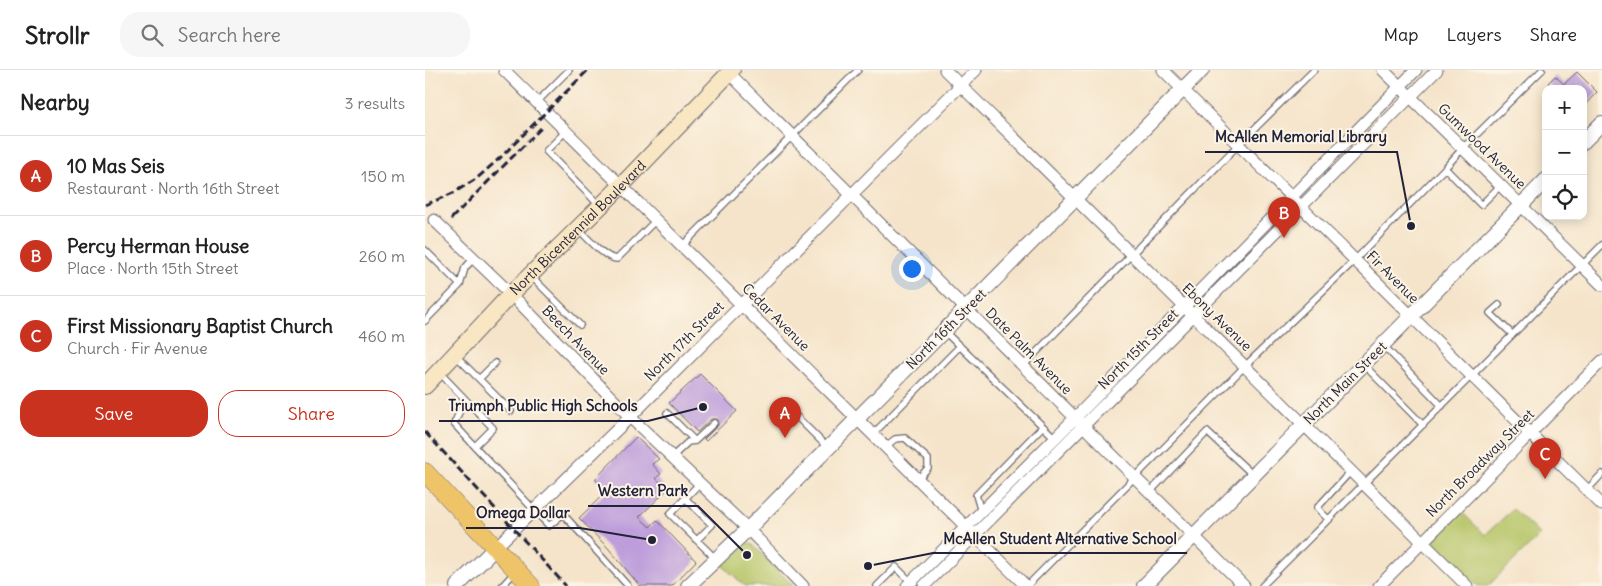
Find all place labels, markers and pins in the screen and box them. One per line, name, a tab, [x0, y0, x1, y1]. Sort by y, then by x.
callout: McAllen Memorial Library	[1205, 122, 1397, 152]
pin: B	[1268, 197, 1300, 238]
callout: Triumph Public High Schools	[439, 391, 648, 421]
pin: A	[769, 397, 801, 438]
pin: C	[1529, 438, 1561, 479]
callout: Western Park	[588, 476, 698, 506]
callout: Omega Dollar	[466, 498, 580, 528]
callout: McAllen Student Alternative School	[933, 523, 1187, 553]

